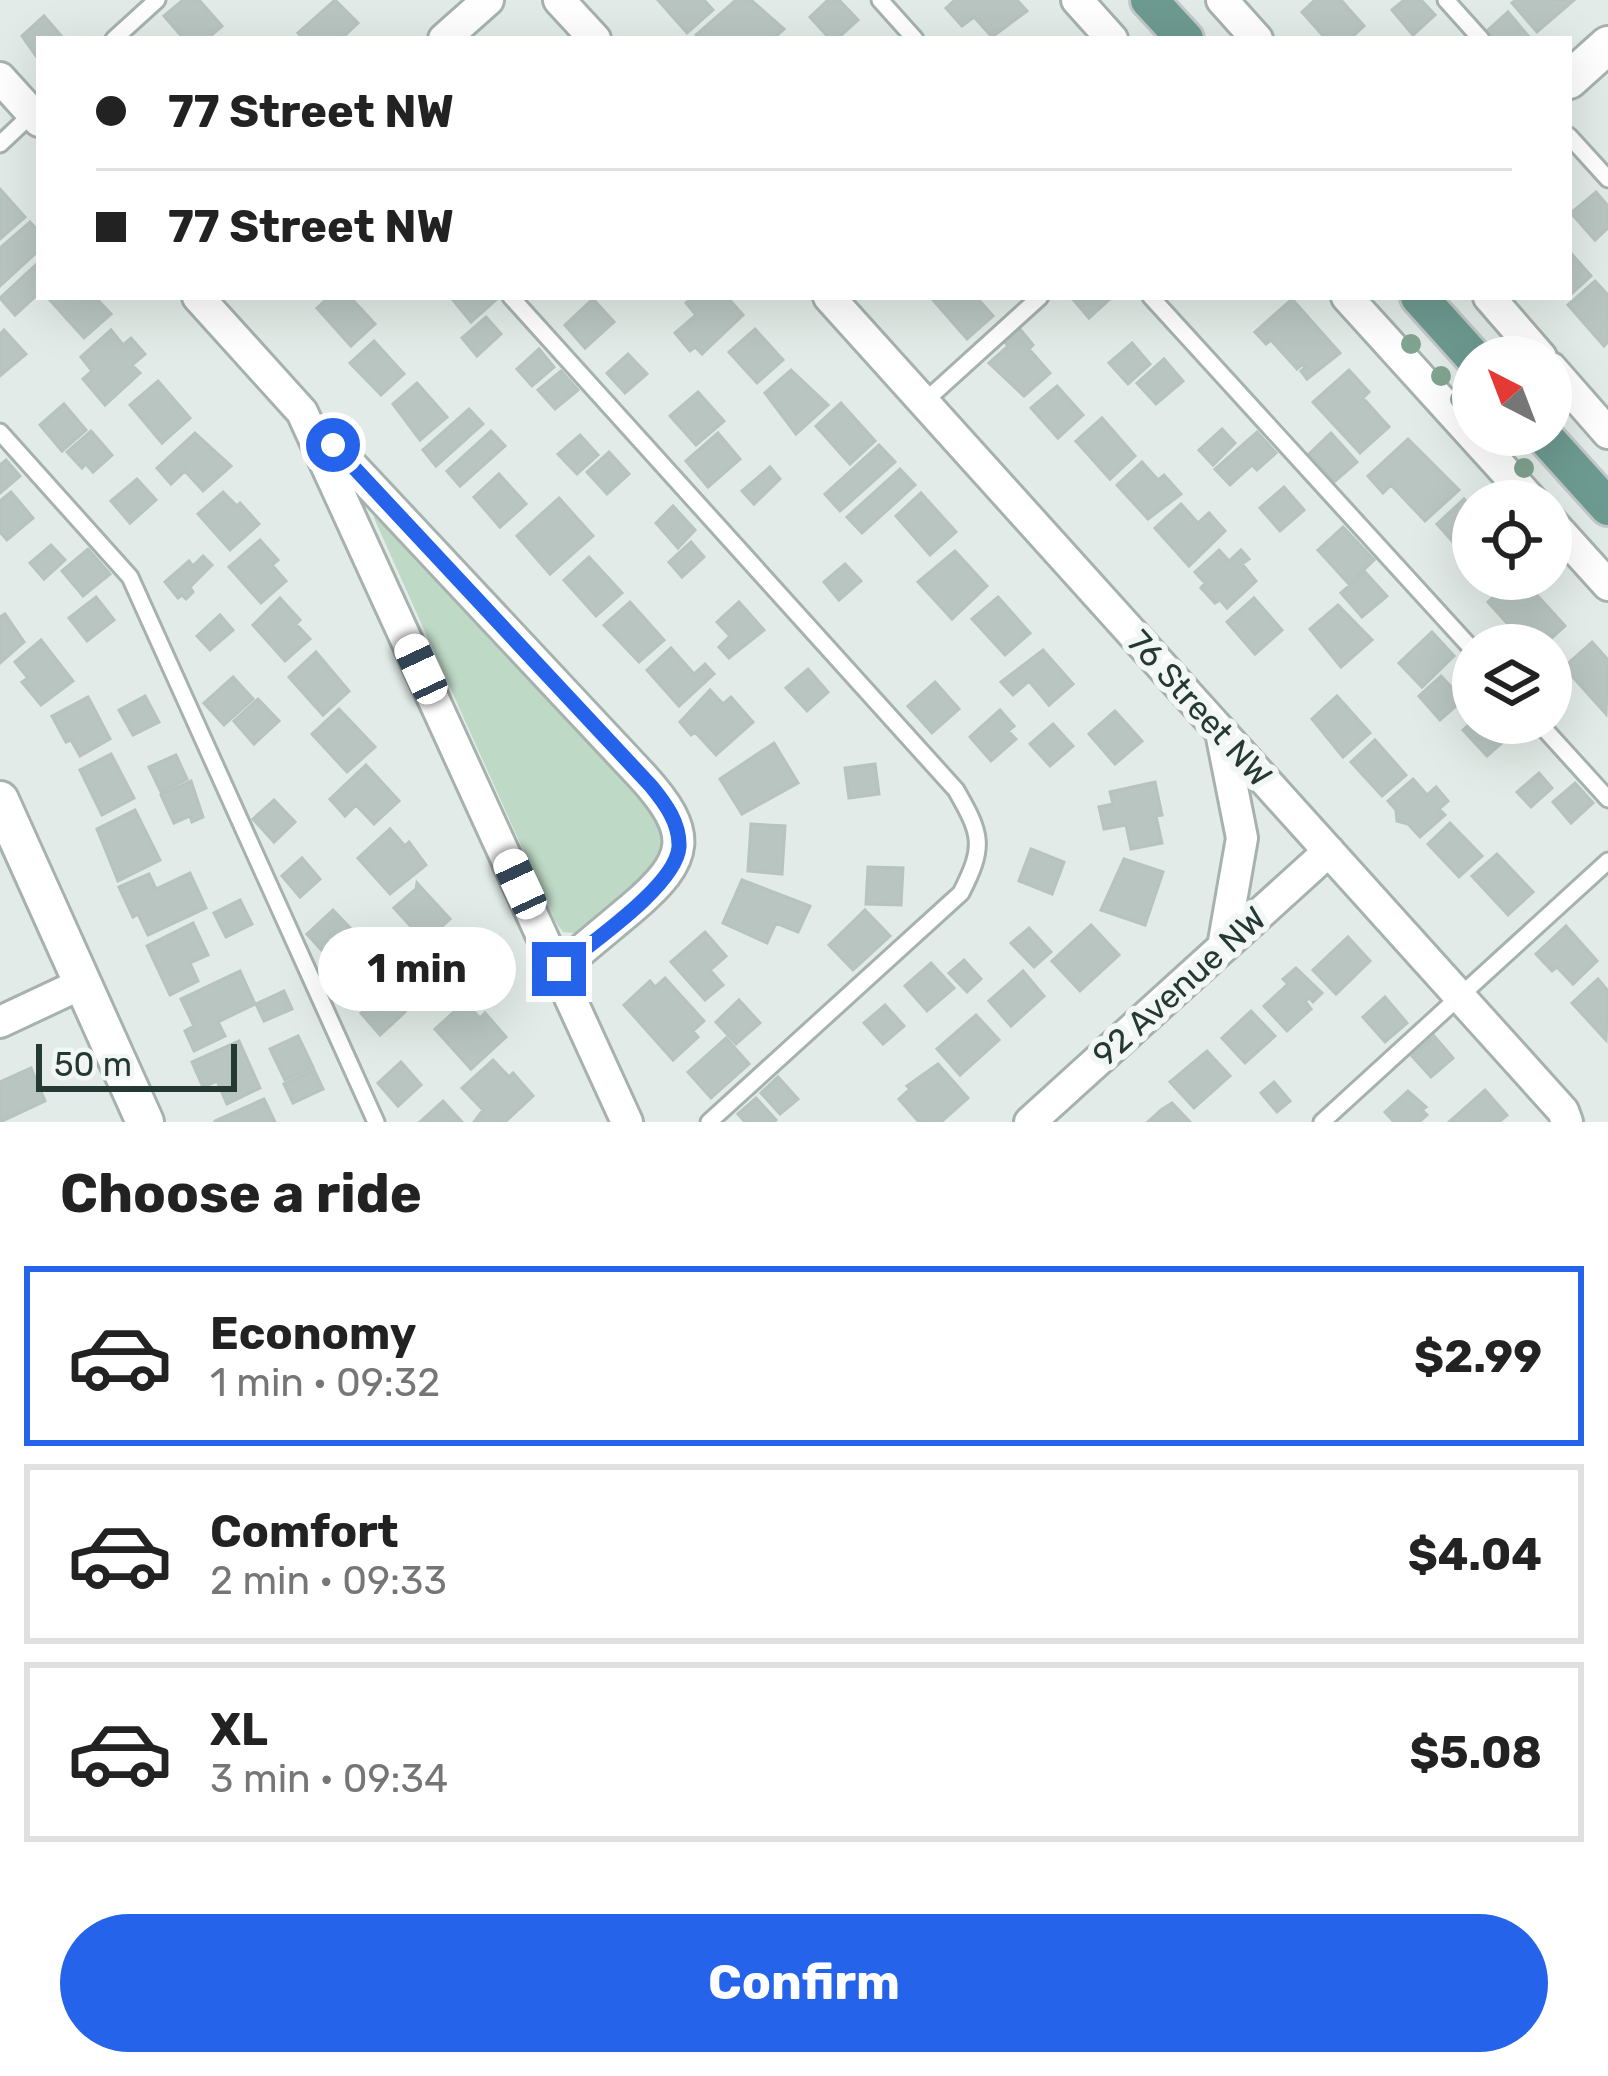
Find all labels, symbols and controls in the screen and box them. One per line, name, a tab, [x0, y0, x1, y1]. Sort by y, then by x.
text: 77 Street NW	[168, 85, 454, 138]
text: 77 Street NW	[168, 200, 454, 253]
north arrow	[1452, 336, 1572, 456]
map controls	[1452, 336, 1572, 744]
route start	[306, 418, 360, 472]
button: locate	[1452, 480, 1572, 600]
street label: 76 Street NW	[1119, 622, 1280, 794]
button: layers	[1452, 624, 1572, 744]
car	[389, 629, 453, 709]
car	[488, 844, 552, 924]
street label: 92 Avenue NW	[1085, 899, 1274, 1074]
callout: 1 min	[319, 927, 517, 1011]
route end	[532, 942, 586, 996]
text: 1 min	[367, 946, 467, 992]
scale bar	[36, 1038, 237, 1091]
text: 50 m	[54, 1045, 132, 1084]
text: Choose a ride	[60, 1162, 422, 1226]
icon: car	[66, 1302, 174, 1410]
text: Economy	[210, 1307, 416, 1360]
text: $2.99	[1414, 1330, 1542, 1383]
text: 1 min · 09:32	[210, 1360, 440, 1406]
icon: car	[66, 1500, 174, 1608]
text: Comfort	[210, 1505, 399, 1558]
text: $4.04	[1408, 1528, 1542, 1581]
text: 2 min · 09:33	[210, 1558, 447, 1604]
icon: car	[66, 1698, 174, 1806]
text: XL	[210, 1703, 268, 1756]
text: $5.08	[1410, 1726, 1542, 1779]
text: 3 min · 09:34	[210, 1756, 448, 1802]
button: Confirm	[60, 1914, 1548, 2052]

